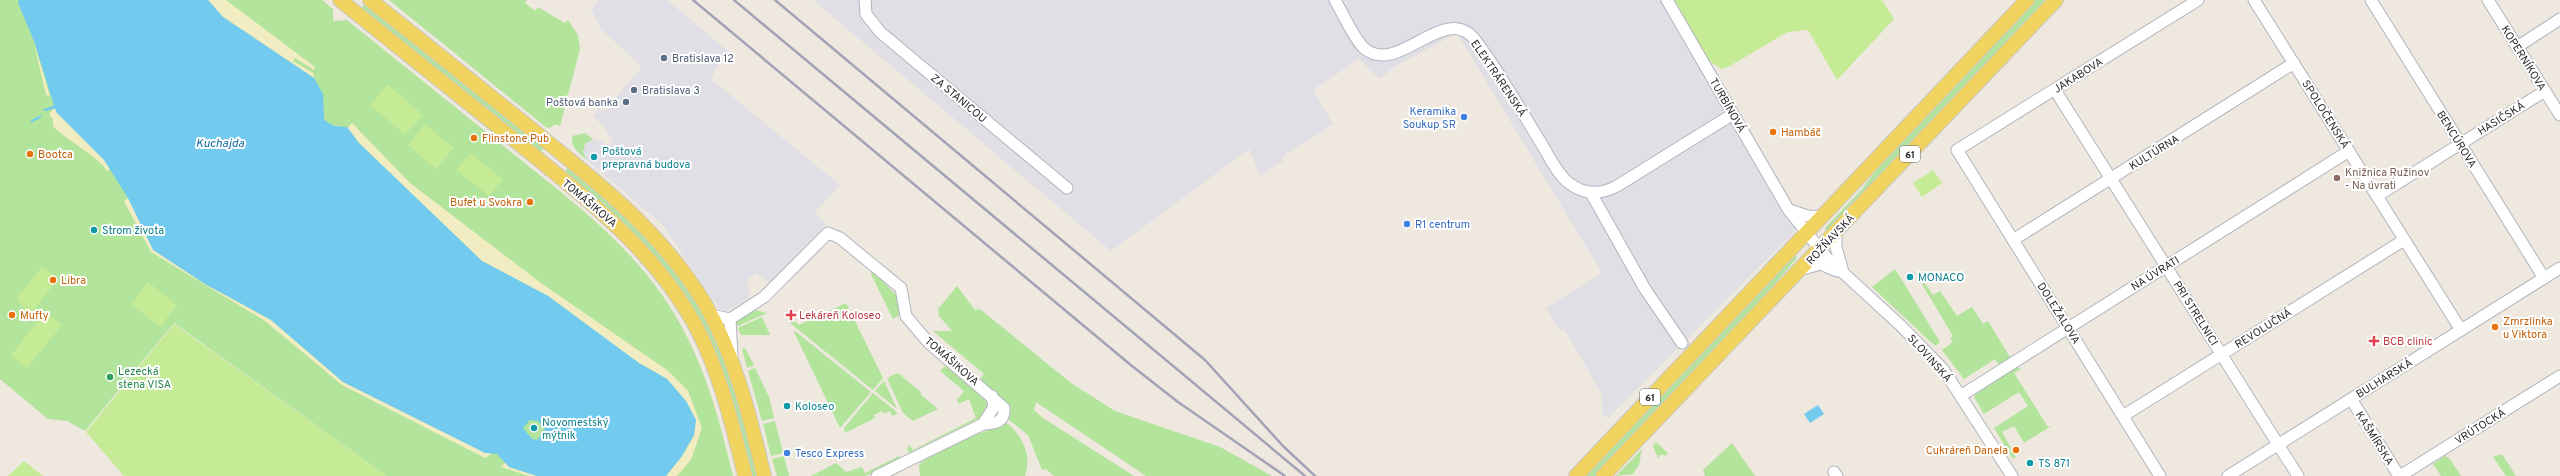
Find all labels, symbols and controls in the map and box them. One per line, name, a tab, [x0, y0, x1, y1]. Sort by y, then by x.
street label: KOPERNÍKOVA	[2498, 23, 2550, 94]
street label: ELEKTRÁRENSKÁ	[1467, 37, 1530, 120]
place label: Bratislava 12	[672, 52, 734, 66]
marker: Bratislava 12	[659, 53, 669, 63]
street label: JAKABOVA	[2051, 55, 2106, 97]
street label: ZA STANICOU	[927, 71, 989, 126]
street label: TURBÍNOVÁ	[1706, 75, 1749, 135]
street label: SPOLOČENSKÁ	[2298, 77, 2353, 151]
place label: Bratislava 3	[642, 84, 700, 98]
marker: Bratislava 3	[629, 85, 639, 95]
place label: Poštová banka	[546, 96, 618, 110]
marker: Poštová banka	[621, 97, 631, 107]
street label: HASIČSKÁ	[2475, 98, 2528, 139]
place label: Keramika Soukup SR	[1403, 105, 1456, 132]
street label: BENCÚROVA	[2433, 108, 2480, 171]
marker: Keramika Soukup SR	[1459, 112, 1469, 122]
place label: Hambáč	[1781, 126, 1822, 140]
marker: Hambáč	[1768, 127, 1778, 137]
street label: KULTÚRNA	[2126, 131, 2182, 174]
place label: Flinstone Pub	[482, 132, 549, 146]
marker: Flinstone Pub	[469, 133, 479, 143]
water label: Kuchajda	[196, 136, 245, 152]
place label: Poštová prepravná budova	[602, 145, 690, 172]
road number: 61	[1900, 146, 1920, 162]
place label: Bootca	[38, 148, 73, 162]
marker: Bootca	[25, 149, 35, 159]
marker: Poštová prepravná budova	[589, 152, 599, 162]
place label: Knižnica Ružinov - Na úvrati	[2345, 166, 2430, 193]
marker: Knižnica Ružinov - Na úvrati	[2332, 173, 2342, 183]
street label: TOMÁŠIKOVA	[559, 176, 620, 231]
place label: Bufet u Svokra	[450, 196, 522, 210]
marker: Bufet u Svokra	[525, 197, 535, 207]
street label: ROŽŇAVSKÁ	[1803, 211, 1858, 268]
place label: R1 centrum	[1415, 218, 1470, 232]
marker: R1 centrum	[1402, 219, 1412, 229]
place label: Strom života	[102, 224, 164, 238]
marker: Strom života	[89, 225, 99, 235]
street label: NA ÚVRATI	[2128, 253, 2182, 294]
place label: MONACO	[1918, 271, 1964, 285]
marker: MONACO	[1905, 272, 1915, 282]
place label: Libra	[61, 274, 86, 288]
marker: Libra	[48, 275, 58, 285]
street label: PRI STRELNICI	[2170, 279, 2221, 348]
street label: DOLEŽALOVA	[2034, 280, 2083, 347]
street label: REVOLUČNÁ	[2232, 305, 2295, 352]
place label: Mufty	[20, 309, 49, 323]
place label: Lekáreň Koloseo	[799, 309, 881, 323]
marker: Mufty	[7, 310, 17, 320]
marker: Lekáreň Koloseo	[786, 310, 796, 320]
place label: Zmrzlinka u Viktora	[2503, 315, 2553, 342]
marker: Zmrzlinka u Viktora	[2490, 322, 2500, 332]
street label: SLOVINSKÁ	[1904, 331, 1955, 385]
street label: TOMÁŠIKOVA	[921, 334, 982, 389]
marker: BCB clinic	[2368, 335, 2380, 347]
place label: BCB clinic	[2383, 335, 2433, 349]
street label: BULHARSKÁ	[2353, 355, 2415, 402]
place label: Lezecká stena VISA	[118, 365, 171, 392]
marker: Lezecká stena VISA	[105, 372, 115, 382]
road number: 61	[1640, 389, 1660, 405]
place label: Koloseo	[795, 400, 834, 414]
marker: Koloseo	[782, 401, 792, 411]
street label: VRÚTOCKÁ	[2452, 405, 2509, 448]
street label: KAŠMÍRSKA	[2352, 408, 2397, 468]
place label: Novomestský mýtnik	[542, 416, 609, 443]
marker: Novomestský mýtnik	[529, 423, 539, 433]
place label: Cukráreň Danela	[1926, 444, 2008, 458]
marker: Cukráreň Danela	[2011, 445, 2021, 455]
place label: Tesco Express	[795, 447, 864, 461]
marker: Tesco Express	[782, 448, 792, 458]
place label: TS 871	[2038, 457, 2070, 471]
marker: TS 871	[2025, 458, 2035, 468]

